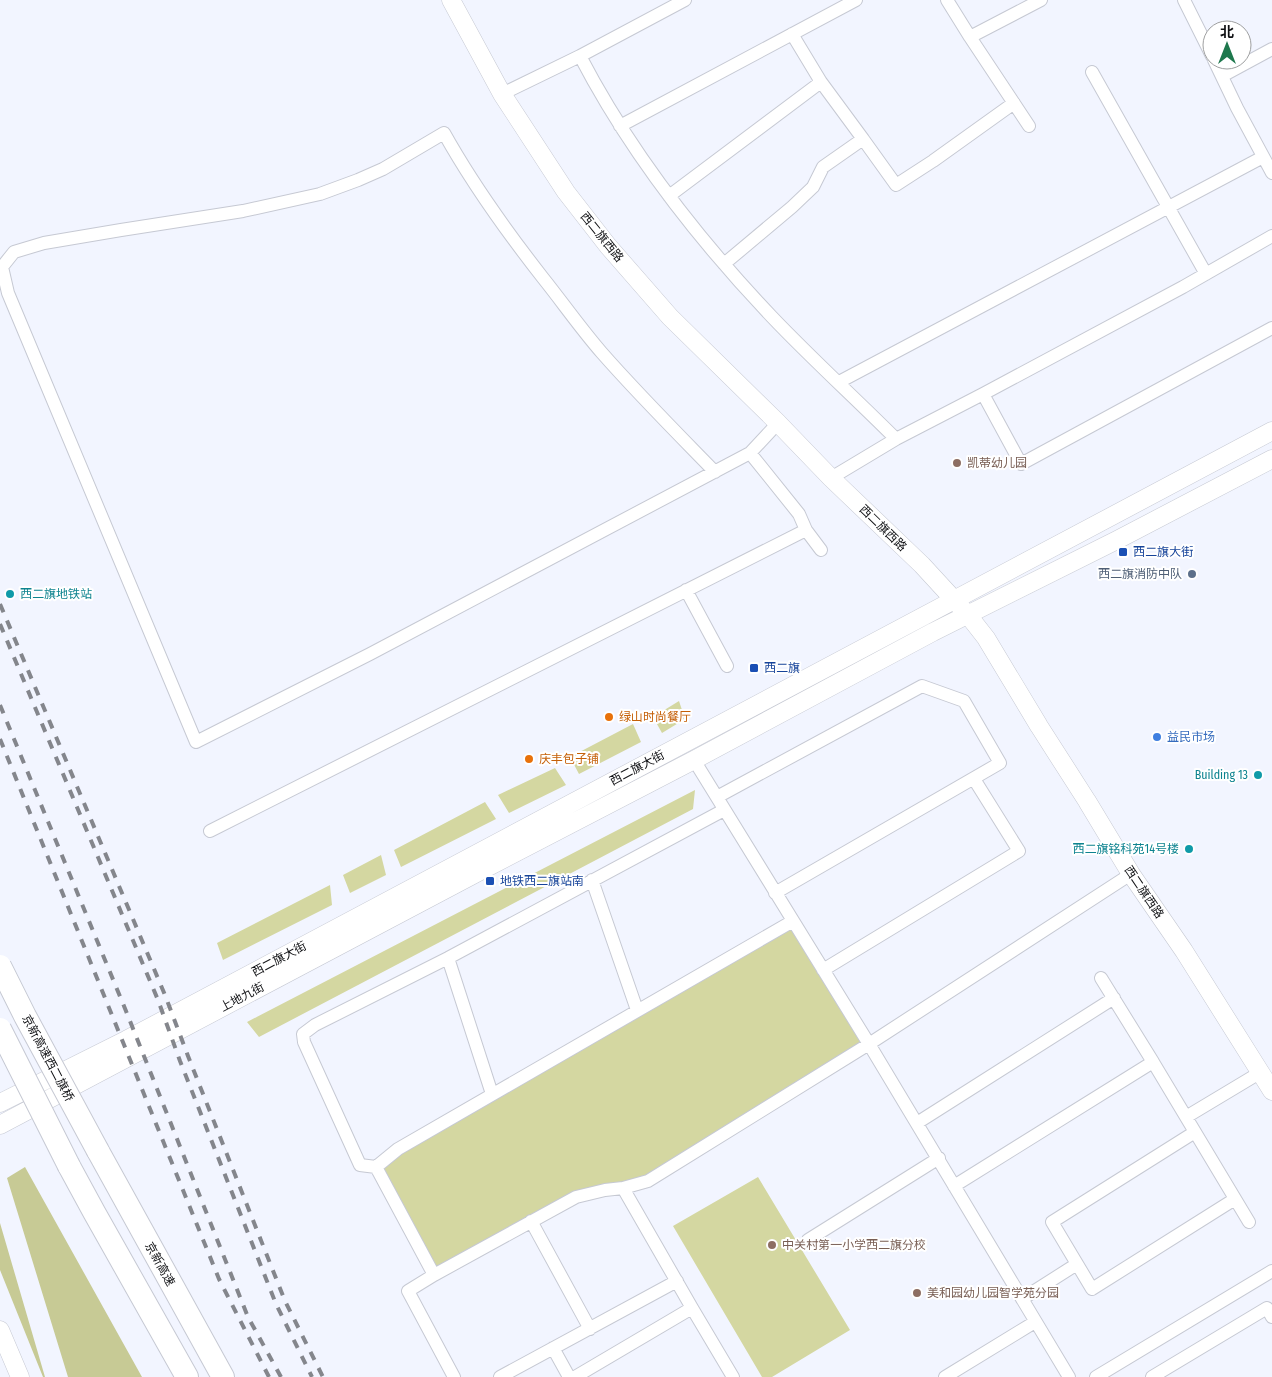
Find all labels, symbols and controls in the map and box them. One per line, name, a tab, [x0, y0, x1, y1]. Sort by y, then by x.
north arrow	[1202, 20, 1252, 70]
text: 北	[1220, 24, 1234, 41]
street label: 西二旗西路	[578, 209, 626, 265]
place label: 凯蒂幼儿园	[967, 456, 1027, 470]
marker: 凯蒂幼儿园	[951, 457, 963, 469]
street label: 西二旗西路	[857, 502, 909, 554]
place label: 西二旗大街	[1133, 545, 1193, 559]
marker: 西二旗大街	[1117, 546, 1129, 558]
place label: 西二旗消防中队	[1098, 567, 1182, 581]
marker: 西二旗消防中队	[1186, 568, 1198, 580]
place label: 西二旗地铁站	[20, 587, 92, 601]
marker: 西二旗地铁站	[4, 588, 16, 600]
place label: 西二旗	[764, 661, 800, 675]
marker: 西二旗	[748, 662, 760, 674]
place label: 绿山时尚餐厅	[619, 710, 691, 724]
marker: 绿山时尚餐厅	[603, 711, 615, 723]
place label: 益民市场	[1167, 730, 1215, 744]
marker: 益民市场	[1151, 731, 1163, 743]
street label: 西二旗大街	[607, 748, 667, 788]
place label: 庆丰包子铺	[539, 752, 599, 766]
marker: 庆丰包子铺	[523, 753, 535, 765]
place label: Building 13	[1195, 768, 1248, 782]
marker: Building 13	[1252, 769, 1264, 781]
place label: 西二旗铭科苑14号楼	[1073, 842, 1179, 856]
marker: 西二旗铭科苑14号楼	[1183, 843, 1195, 855]
street label: 西二旗西路	[1121, 863, 1167, 921]
place label: 地铁西二旗站南	[500, 874, 584, 888]
marker: 地铁西二旗站南	[484, 875, 496, 887]
street label: 西二旗大街	[249, 939, 309, 979]
street label: 上地九街	[218, 980, 266, 1014]
street label: 京新高速西二旗桥	[19, 1012, 77, 1104]
place label: 中关村第一小学西二旗分校	[782, 1238, 926, 1252]
marker: 中关村第一小学西二旗分校	[766, 1239, 778, 1251]
street label: 京新高速	[142, 1240, 178, 1288]
place label: 美和园幼儿园智学苑分园	[927, 1286, 1059, 1300]
marker: 美和园幼儿园智学苑分园	[911, 1287, 923, 1299]

